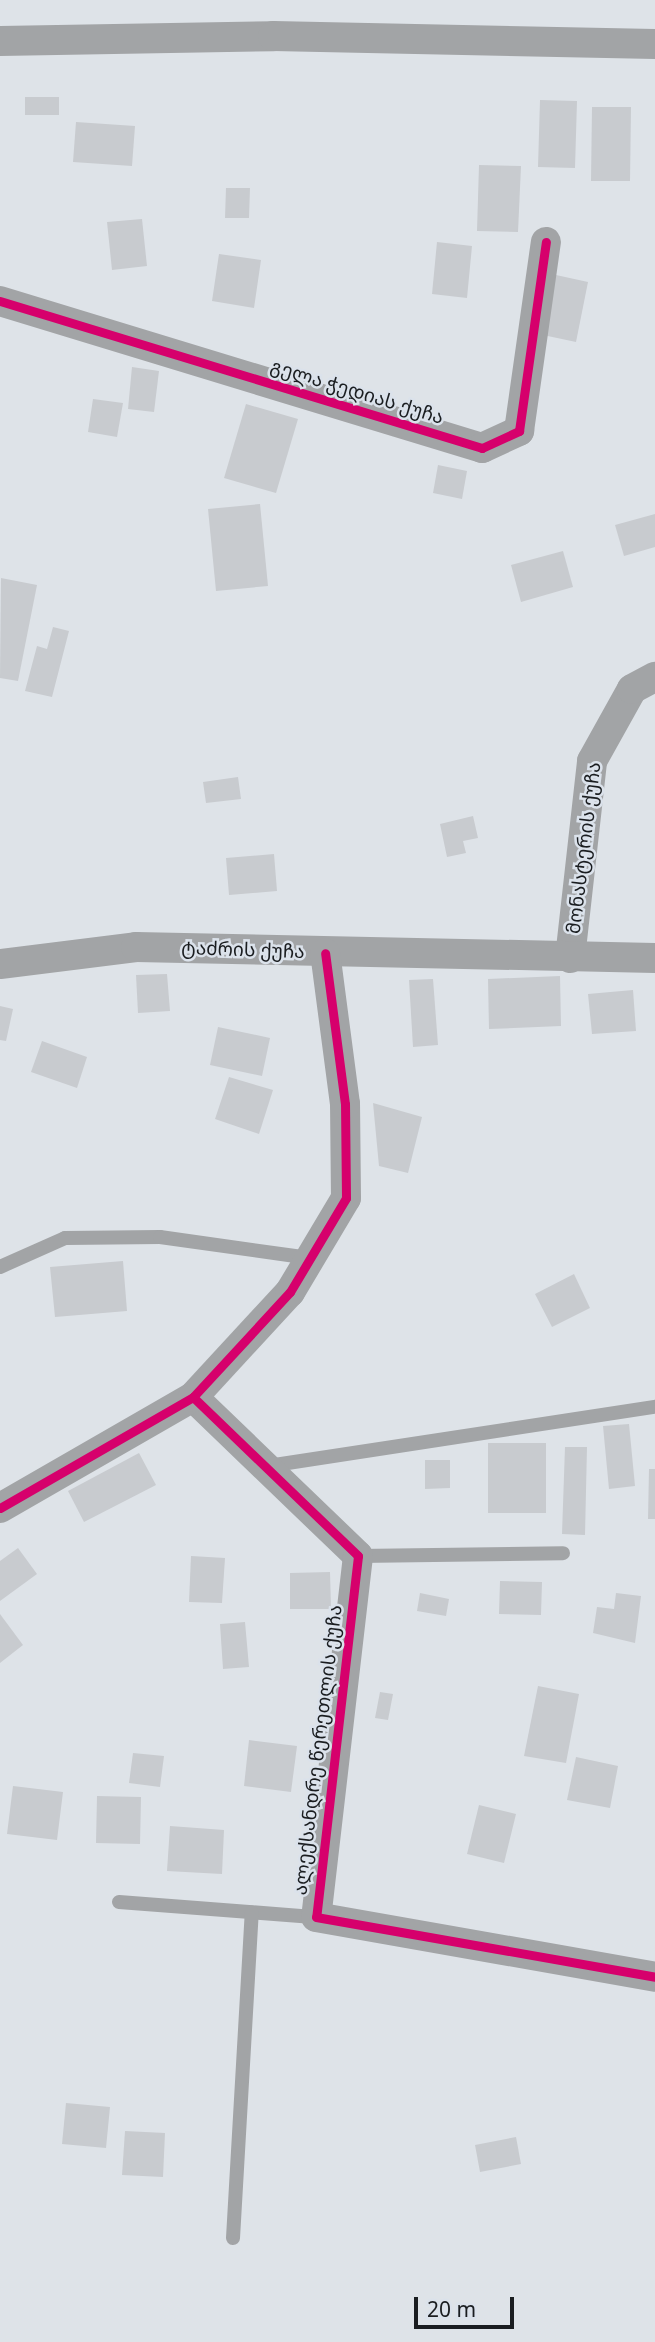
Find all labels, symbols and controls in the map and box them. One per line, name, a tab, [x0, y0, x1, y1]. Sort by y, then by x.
street label: გელა ჭედიას ქუჩა	[268, 355, 446, 429]
street label: მონასტერის ქუჩა	[562, 761, 606, 935]
street label: ტაძრის ქუჩა	[181, 936, 305, 964]
street label: ალექსანდრე წერეთლის ქუჩა	[289, 1604, 347, 1896]
scale bar	[417, 2282, 517, 2326]
text: 20 m	[427, 2295, 476, 2323]

